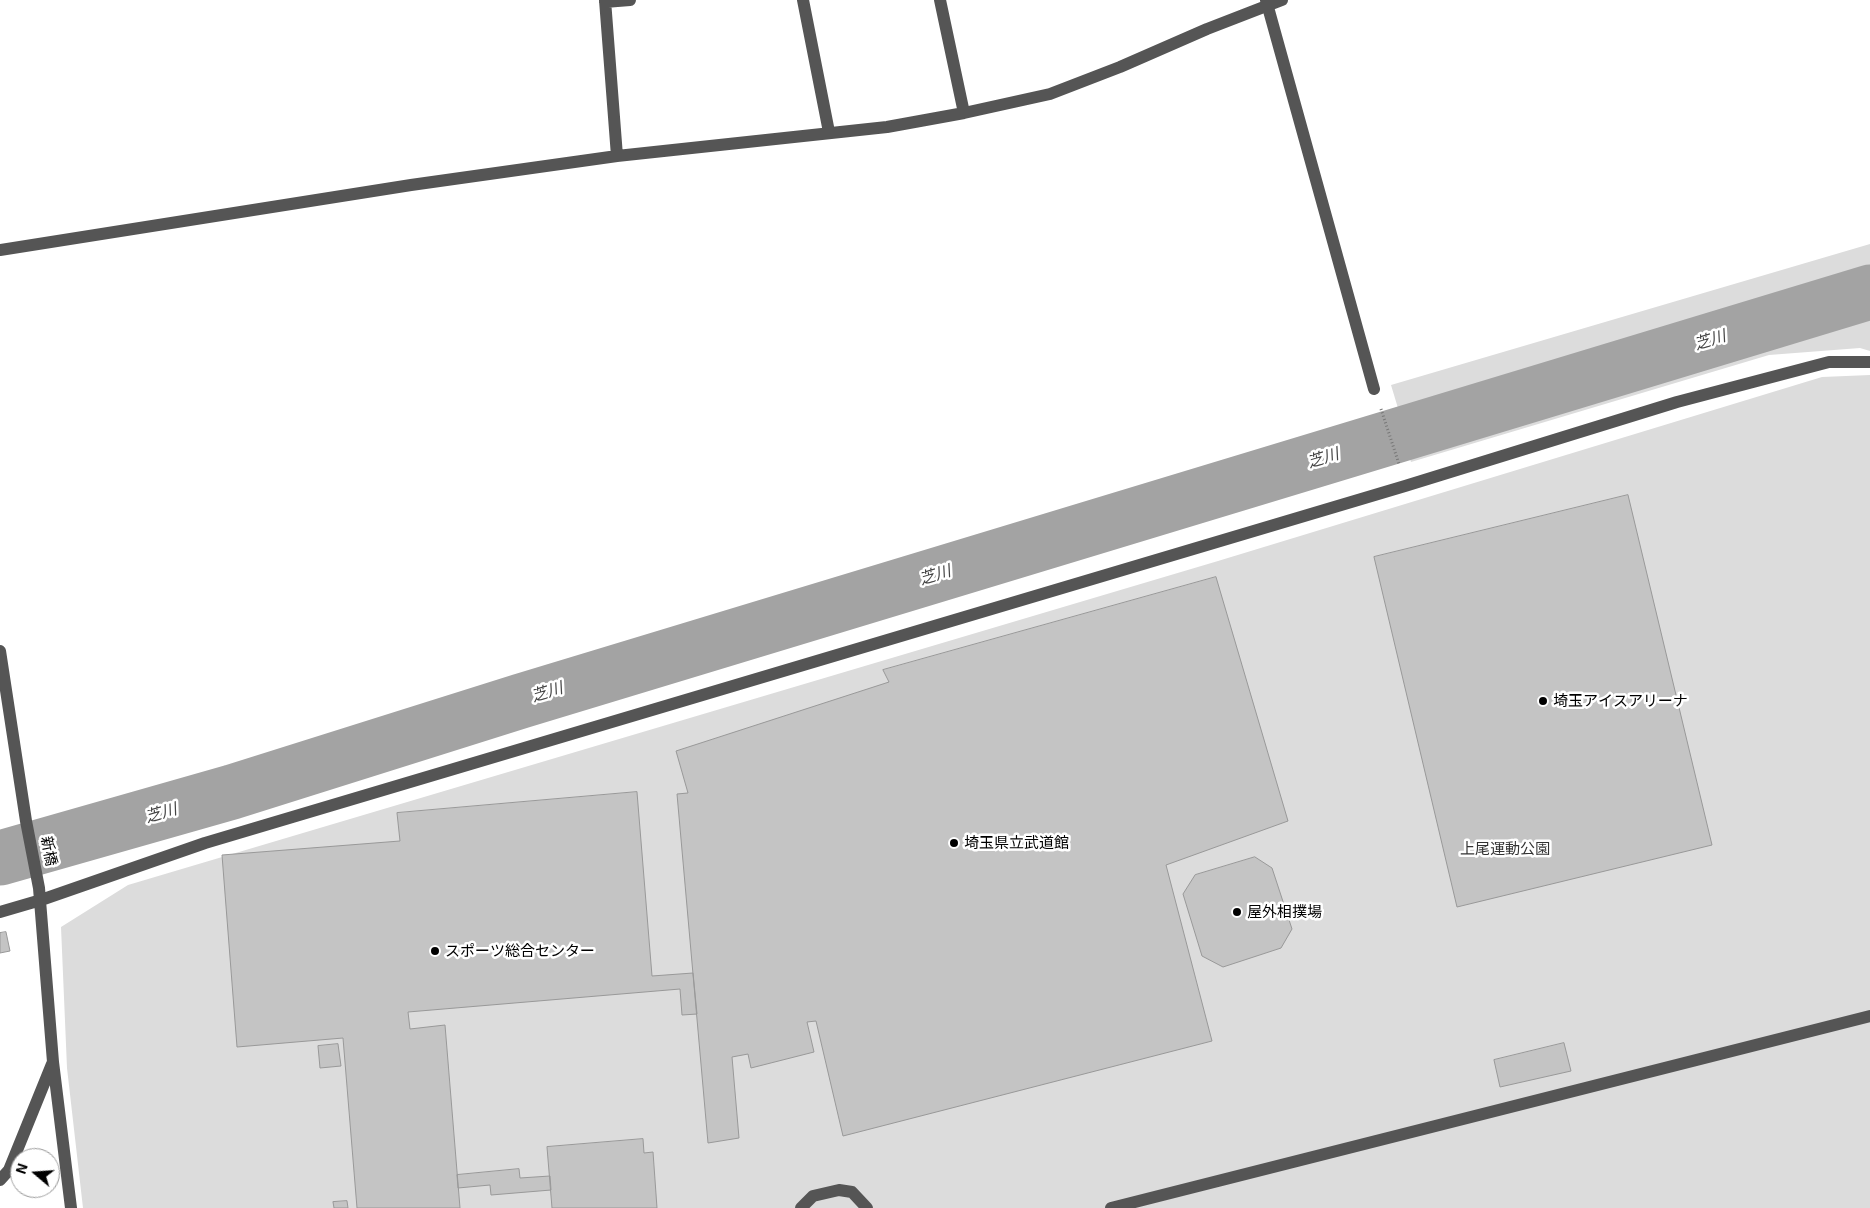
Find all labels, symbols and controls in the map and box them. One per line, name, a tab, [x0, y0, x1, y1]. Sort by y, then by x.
water label: 芝川	[1692, 326, 1728, 354]
water label: 芝川	[1305, 444, 1341, 472]
water label: 芝川	[917, 561, 953, 589]
water label: 芝川	[529, 678, 565, 706]
place label: 埼玉アイスアリーナ	[1553, 692, 1688, 710]
marker: 埼玉アイスアリーナ	[1537, 695, 1549, 707]
water label: 芝川	[143, 799, 179, 827]
place label: 埼玉県立武道館	[964, 834, 1069, 852]
street label: 新橋	[37, 835, 61, 867]
marker: 埼玉県立武道館	[948, 837, 960, 849]
park label: 上尾運動公園	[1460, 840, 1550, 858]
place label: 屋外相撲場	[1247, 903, 1322, 921]
marker: 屋外相撲場	[1231, 906, 1243, 918]
place label: スポーツ総合センター	[445, 942, 595, 960]
marker: スポーツ総合センター	[429, 945, 441, 957]
north arrow	[10, 1148, 60, 1198]
text: N	[12, 1161, 31, 1176]

